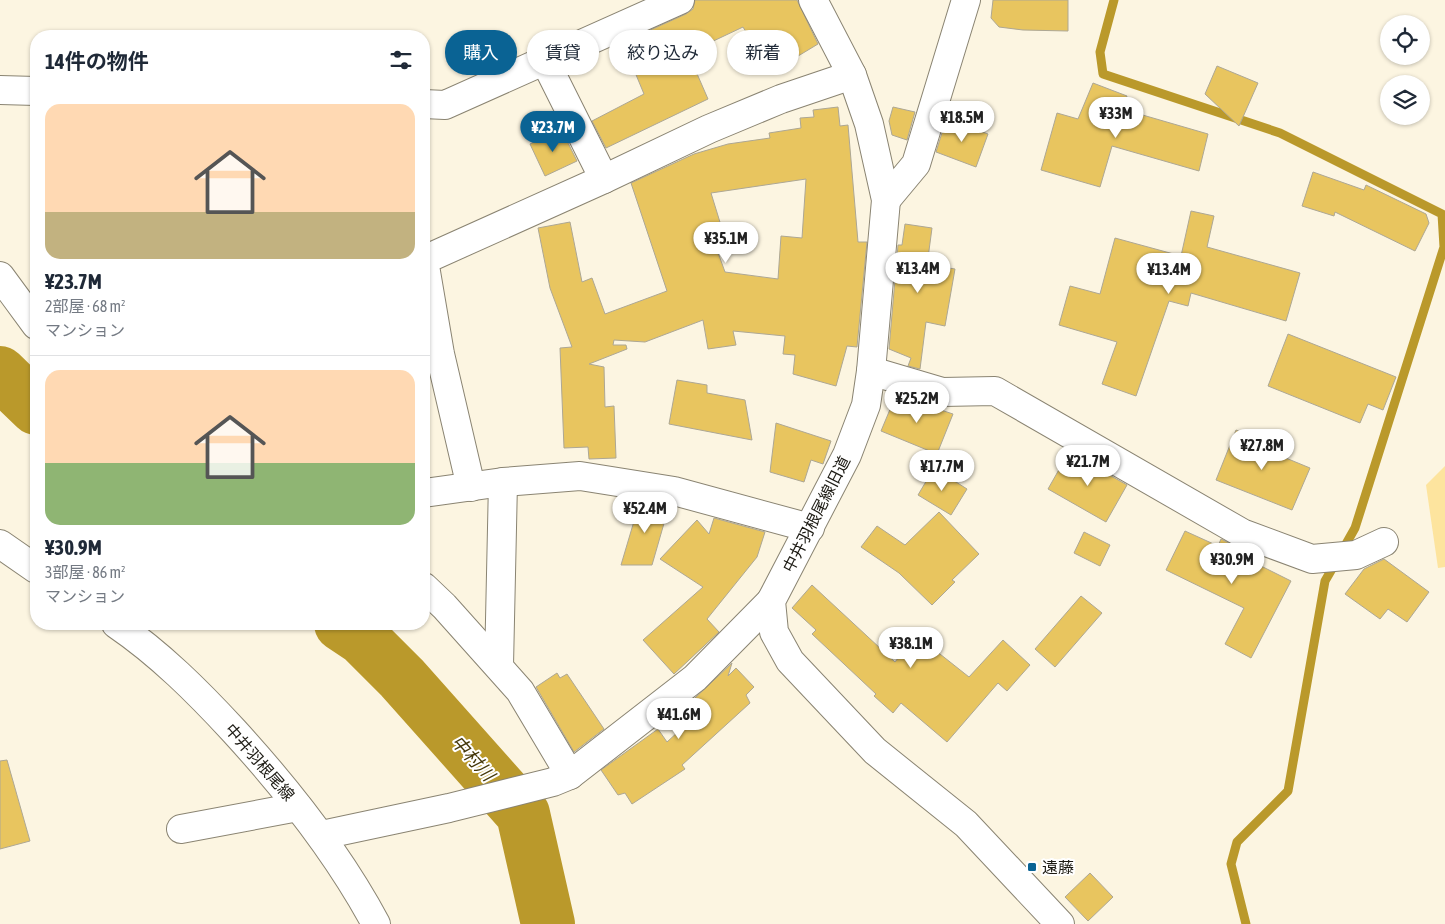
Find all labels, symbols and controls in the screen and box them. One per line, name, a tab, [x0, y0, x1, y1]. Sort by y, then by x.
map controls	[1380, 15, 1430, 125]
button: locate	[1380, 15, 1430, 65]
chip: 購入	[445, 30, 517, 75]
chip: 賃貸	[527, 30, 599, 75]
chip: 絞り込み	[609, 30, 717, 75]
chip: 新着	[727, 30, 799, 75]
icon: filters	[387, 46, 415, 74]
text: 14件の物件	[45, 49, 149, 73]
button: layers	[1380, 75, 1430, 125]
pin: ¥33M	[1086, 96, 1146, 139]
pin: ¥18.5M	[921, 100, 1003, 143]
text: ¥33M	[1100, 104, 1132, 122]
text: ¥18.5M	[940, 108, 984, 126]
pin: ¥23.7M	[512, 110, 594, 153]
text: ¥23.7M	[531, 118, 575, 136]
icon: home	[185, 137, 275, 227]
pin: ¥35.1M	[685, 222, 767, 264]
text: ¥35.1M	[704, 229, 748, 247]
pin: ¥13.4M	[877, 252, 959, 294]
pin: ¥13.4M	[1128, 252, 1210, 295]
text: ¥13.4M	[896, 259, 940, 277]
text: ¥13.4M	[1147, 260, 1191, 278]
text: ¥23.7M	[45, 269, 102, 293]
text: 2部屋 · 68 m²	[45, 297, 126, 315]
text: マンション	[45, 321, 125, 339]
pin: ¥25.2M	[876, 382, 958, 424]
text: ¥25.2M	[895, 389, 939, 407]
icon: home	[185, 402, 275, 492]
pin: ¥27.8M	[1221, 428, 1303, 471]
text: ¥27.8M	[1240, 436, 1284, 454]
pin: ¥21.7M	[1047, 444, 1129, 487]
pin: ¥17.7M	[901, 450, 983, 492]
text: ¥21.7M	[1066, 452, 1110, 470]
street label: 中井羽根尾線旧道	[779, 453, 853, 575]
text: ¥17.7M	[920, 457, 964, 475]
pin: ¥52.4M	[604, 492, 686, 534]
text: ¥52.4M	[623, 499, 667, 517]
text: ¥30.9M	[45, 535, 102, 559]
pin: ¥30.9M	[1191, 542, 1273, 585]
text: ¥30.9M	[1210, 550, 1254, 568]
text: 3部屋 · 86 m²	[45, 563, 126, 581]
text: マンション	[45, 587, 125, 605]
pin: ¥38.1M	[870, 626, 952, 669]
text: ¥38.1M	[889, 634, 933, 652]
pin: ¥41.6M	[638, 698, 720, 740]
text: ¥41.6M	[657, 705, 701, 723]
street label: 中井羽根尾線	[222, 720, 298, 804]
water label: 中村川	[447, 731, 500, 787]
place label: 遠藤	[1042, 858, 1074, 876]
marker: 遠藤	[1026, 861, 1038, 873]

